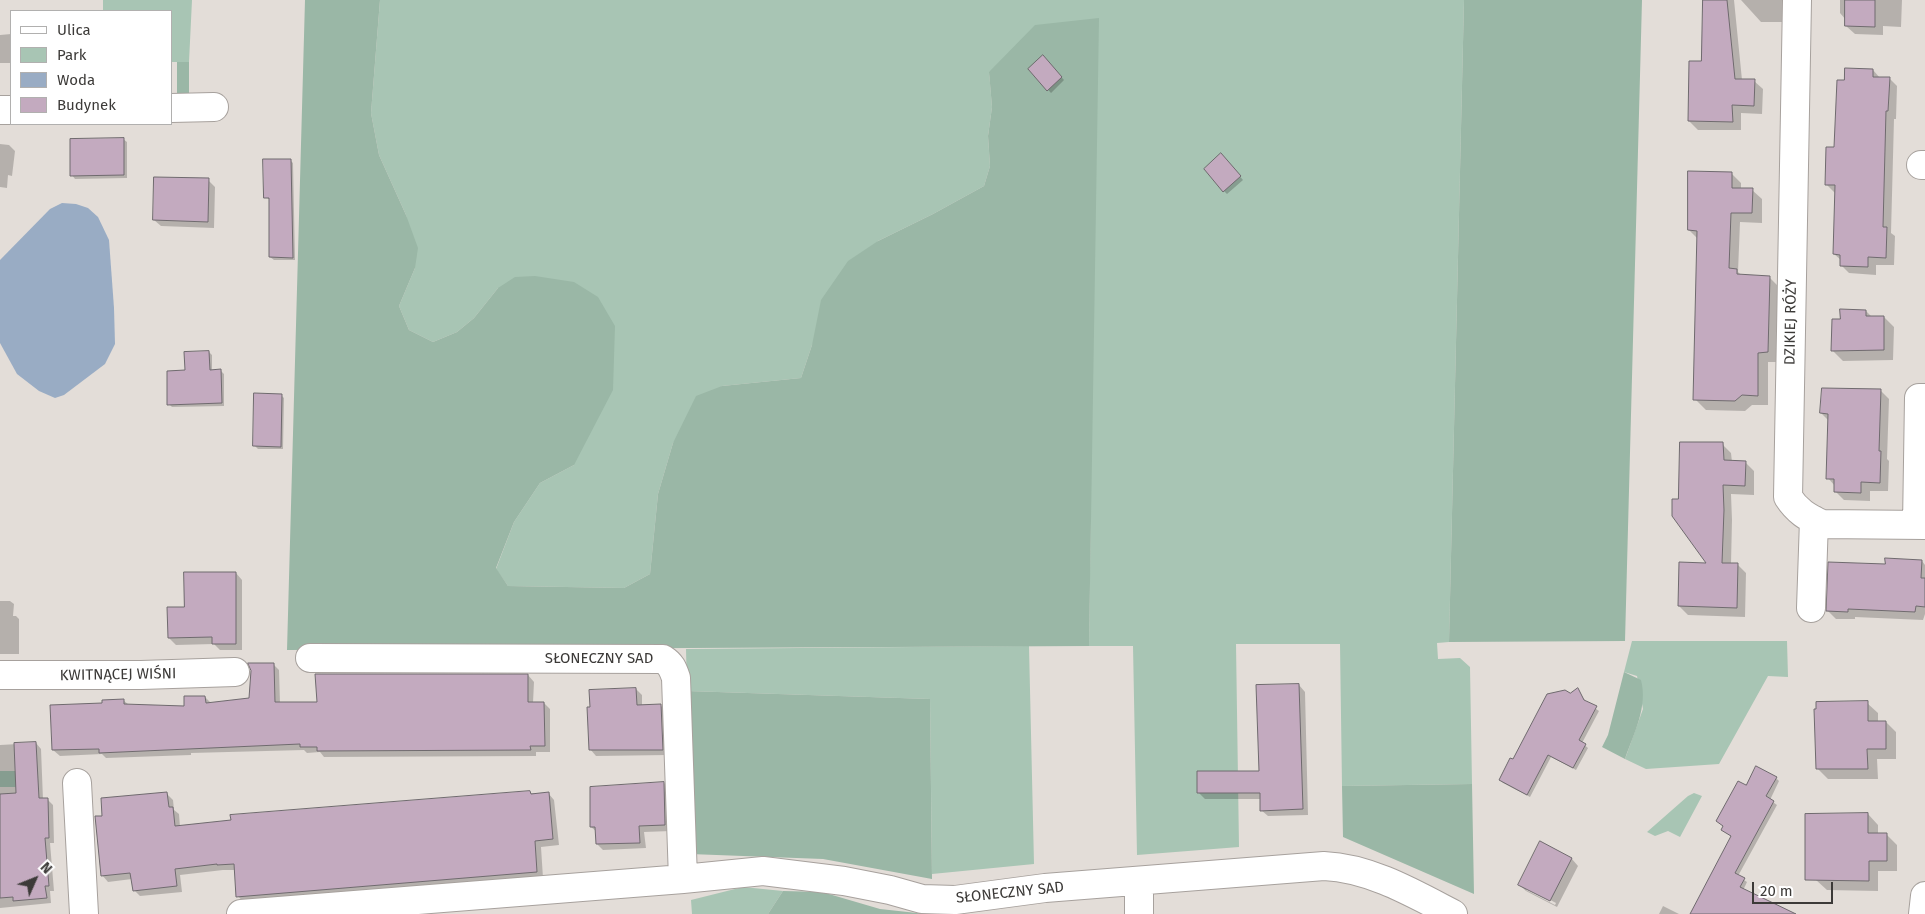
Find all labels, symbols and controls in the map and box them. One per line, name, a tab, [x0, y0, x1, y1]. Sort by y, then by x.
legend	[10, 10, 172, 125]
text: Ulica	[57, 21, 91, 39]
text: Park	[57, 46, 87, 64]
text: Woda	[57, 71, 95, 89]
text: Budynek	[57, 96, 116, 114]
street label: DZIKIEJ RÓŻY	[1781, 279, 1801, 365]
street label: SŁONECZNY SAD	[545, 650, 653, 668]
street label: KWITNĄCEJ WIŚNI	[60, 665, 176, 685]
north arrow	[10, 854, 60, 904]
text: N	[37, 859, 55, 877]
scale bar	[1755, 872, 1836, 904]
street label: SŁONECZNY SAD	[955, 878, 1065, 908]
text: 20 m	[1760, 882, 1793, 900]

